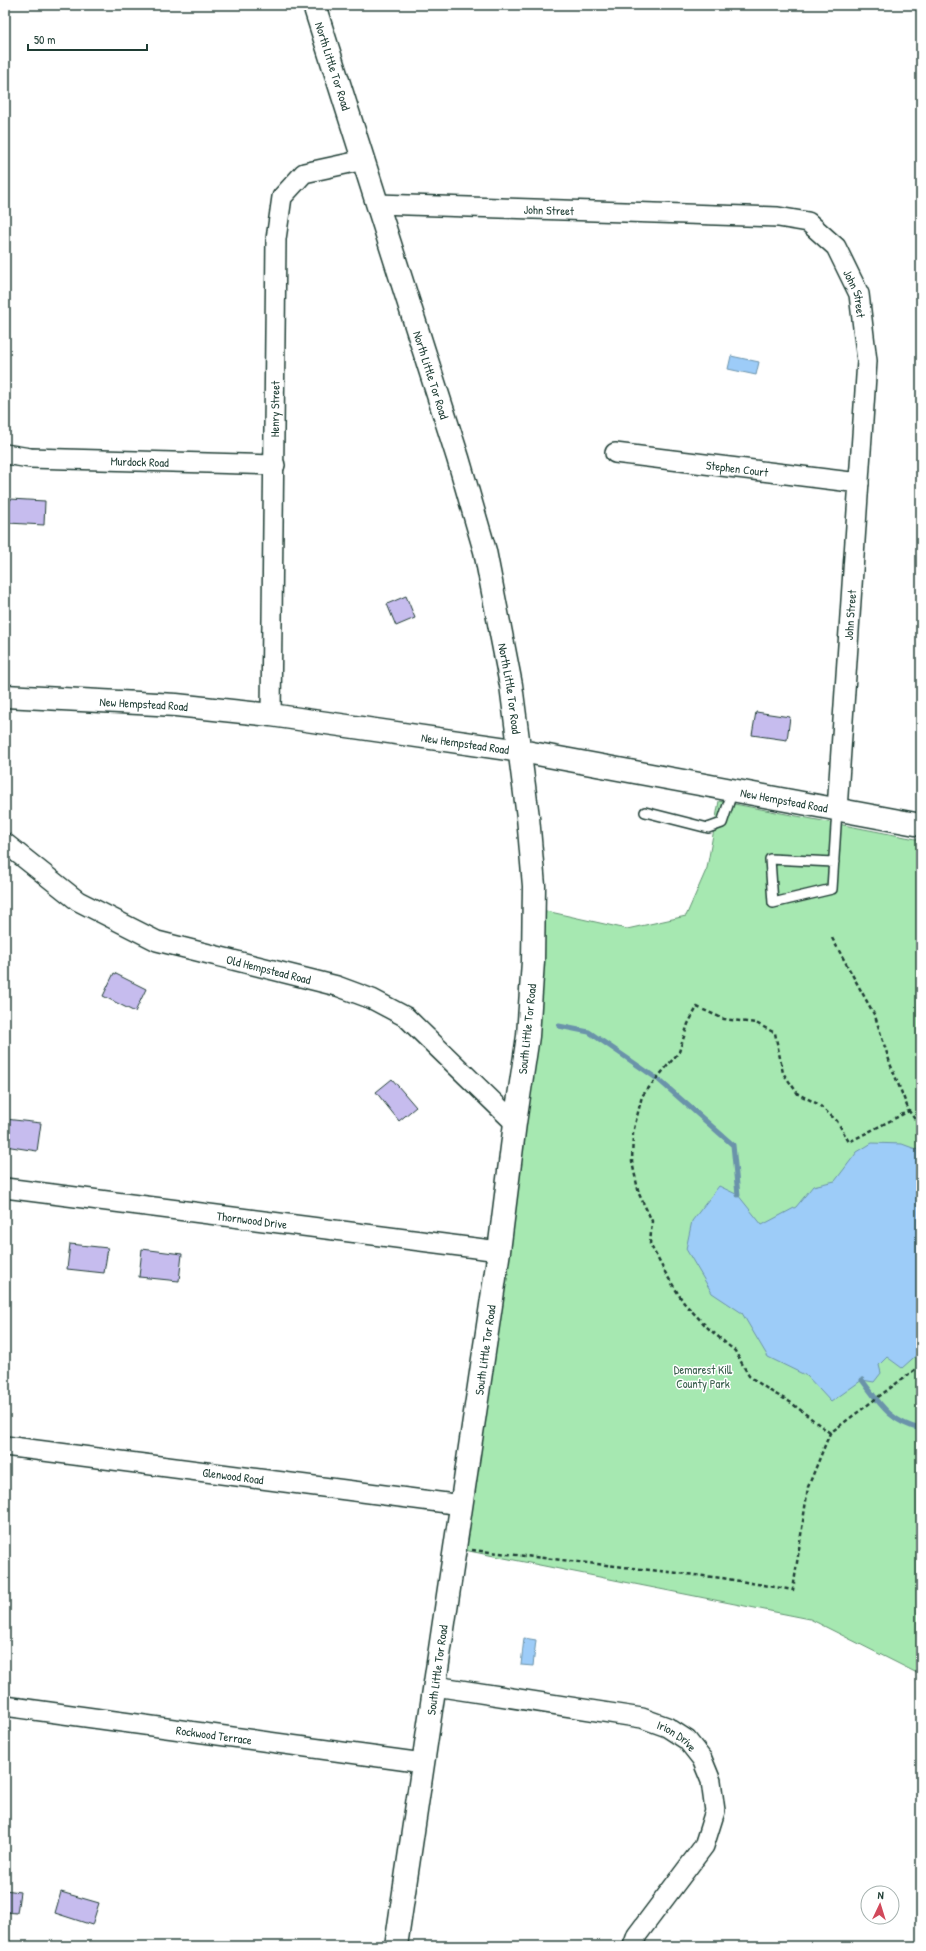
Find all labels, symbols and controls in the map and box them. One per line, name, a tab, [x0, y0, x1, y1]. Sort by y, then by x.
street label: North Little Tor Road	[311, 20, 355, 113]
scale bar	[28, 26, 147, 52]
text: 50 m	[34, 31, 55, 48]
street label: John Street	[523, 200, 575, 219]
street label: John Street	[840, 266, 870, 319]
street label: North Little Tor Road	[410, 329, 454, 421]
street label: Henry Street	[265, 380, 283, 437]
street label: Murdock Road	[110, 452, 169, 470]
street label: Stephen Court	[705, 456, 770, 480]
street label: John Street	[840, 588, 860, 641]
street label: North Little Tor Road	[495, 642, 526, 735]
street label: New Hempstead Road	[99, 692, 189, 715]
street label: New Hempstead Road	[420, 728, 511, 758]
street label: New Hempstead Road	[739, 783, 830, 816]
street label: Old Hempstead Road	[225, 950, 313, 988]
street label: South Little Tor Road	[514, 983, 540, 1075]
street label: Thornwood Drive	[216, 1207, 288, 1232]
street label: South Little Tor Road	[470, 1304, 500, 1396]
park label: Demarest Kill County Park	[674, 1361, 733, 1392]
street label: Glenwood Road	[201, 1463, 265, 1488]
street label: South Little Tor Road	[422, 1624, 452, 1716]
street label: Irion Drive	[655, 1716, 701, 1755]
street label: Rockwood Terrace	[175, 1721, 253, 1748]
north arrow	[860, 1885, 900, 1925]
text: N	[877, 1888, 884, 1902]

